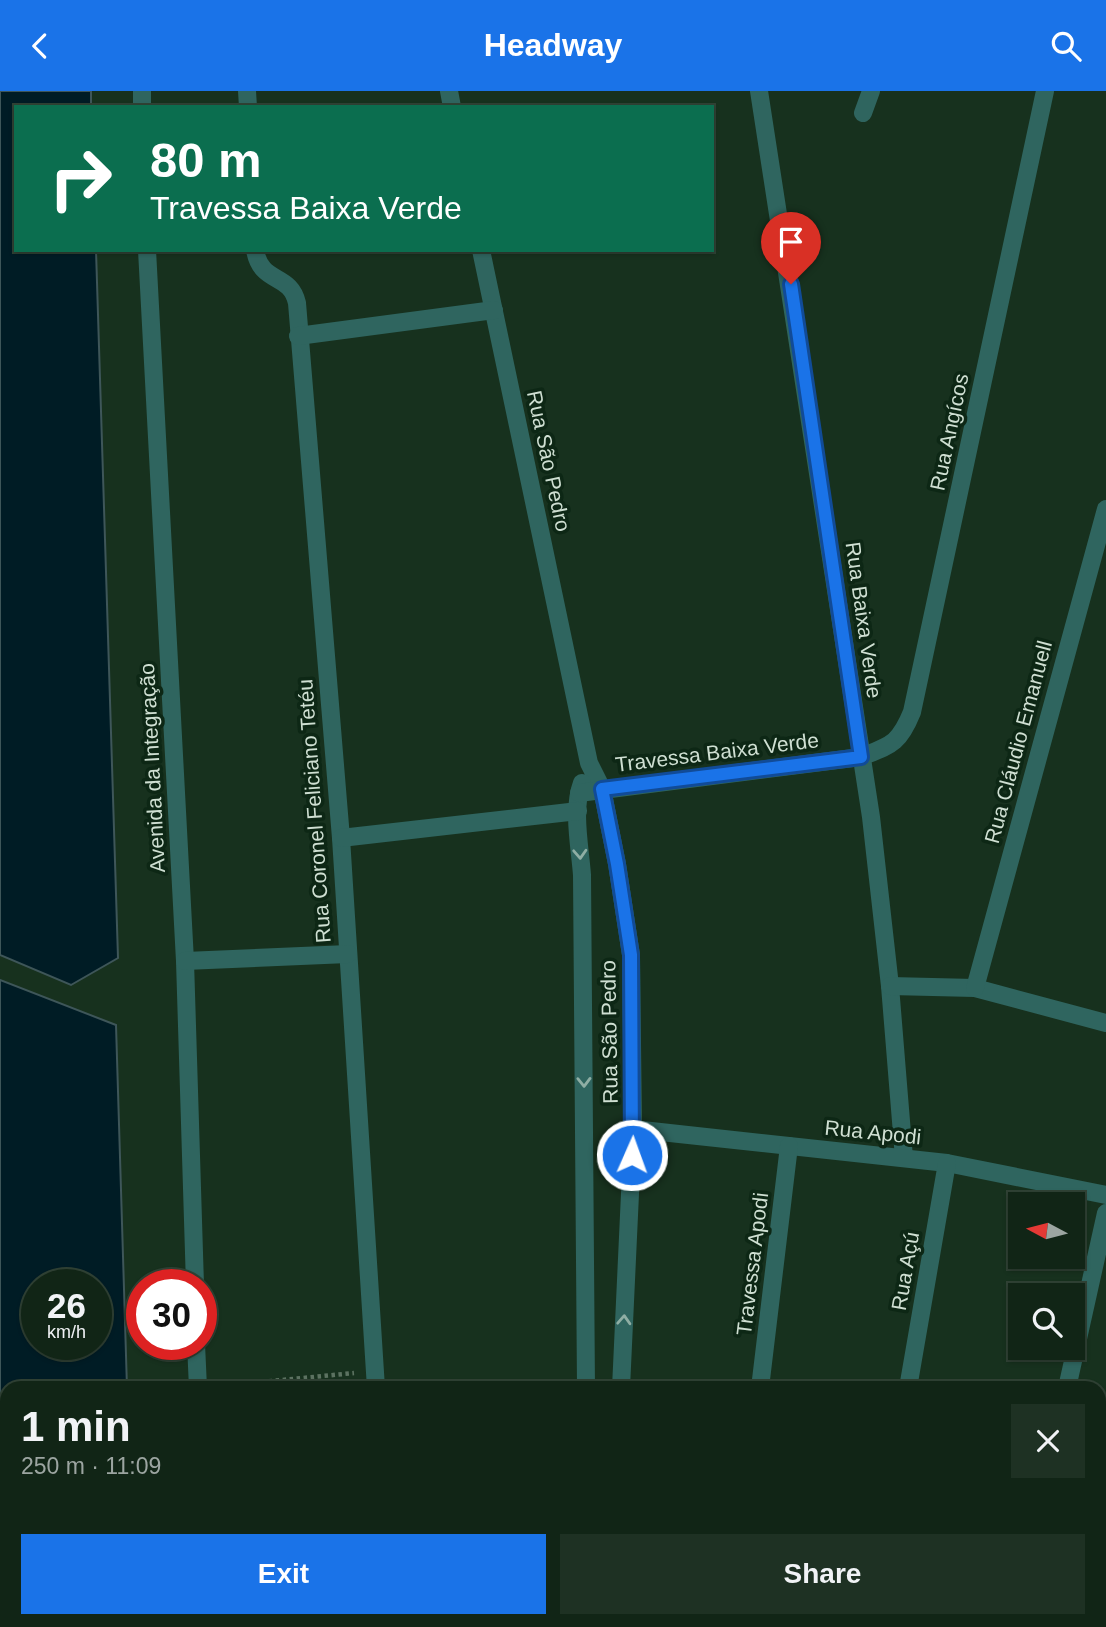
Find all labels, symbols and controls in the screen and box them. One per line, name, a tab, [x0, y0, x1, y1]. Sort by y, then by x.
icon: back	[21, 27, 59, 65]
text: Headway	[484, 27, 622, 63]
icon: search	[1047, 27, 1085, 65]
icon: right	[35, 133, 126, 224]
text: 80 m	[150, 133, 262, 187]
text: Travessa Baixa Verde	[150, 190, 462, 226]
pin	[761, 212, 821, 284]
icon: arrive	[772, 223, 810, 261]
street label: Rua Angícos	[925, 371, 973, 493]
street label: Rua São Pedro	[523, 388, 575, 534]
street label: Rua Baixa Verde	[842, 540, 886, 700]
street label: Rua Cláudio Emanuell	[980, 638, 1056, 846]
street label: Avenida da Integração	[135, 663, 169, 873]
street label: Rua Coronel Feliciano Tetéu	[293, 678, 335, 944]
street label: Travessa Baixa Verde	[614, 728, 820, 776]
one-way arrow	[573, 849, 588, 860]
street label: Rua São Pedro	[596, 960, 622, 1104]
one-way arrow	[576, 1076, 591, 1087]
street label: Rua Apodi	[824, 1115, 922, 1149]
position arrow	[595, 1118, 669, 1192]
street label: Travessa Apodi	[732, 1191, 772, 1337]
north arrow	[1008, 1192, 1085, 1269]
map controls	[1008, 1192, 1085, 1360]
street label: Rua Açú	[887, 1230, 923, 1312]
speed limit sign: 30	[126, 1269, 217, 1360]
button: search	[1008, 1283, 1085, 1360]
text: 26	[47, 1286, 86, 1325]
one-way arrow	[617, 1314, 632, 1325]
text: km/h	[47, 1322, 86, 1342]
text: 1 min	[21, 1403, 131, 1450]
button: close	[1011, 1404, 1085, 1478]
text: 250 m · 11:09	[21, 1453, 161, 1479]
button: Exit	[21, 1534, 546, 1614]
button: Share	[560, 1534, 1085, 1614]

